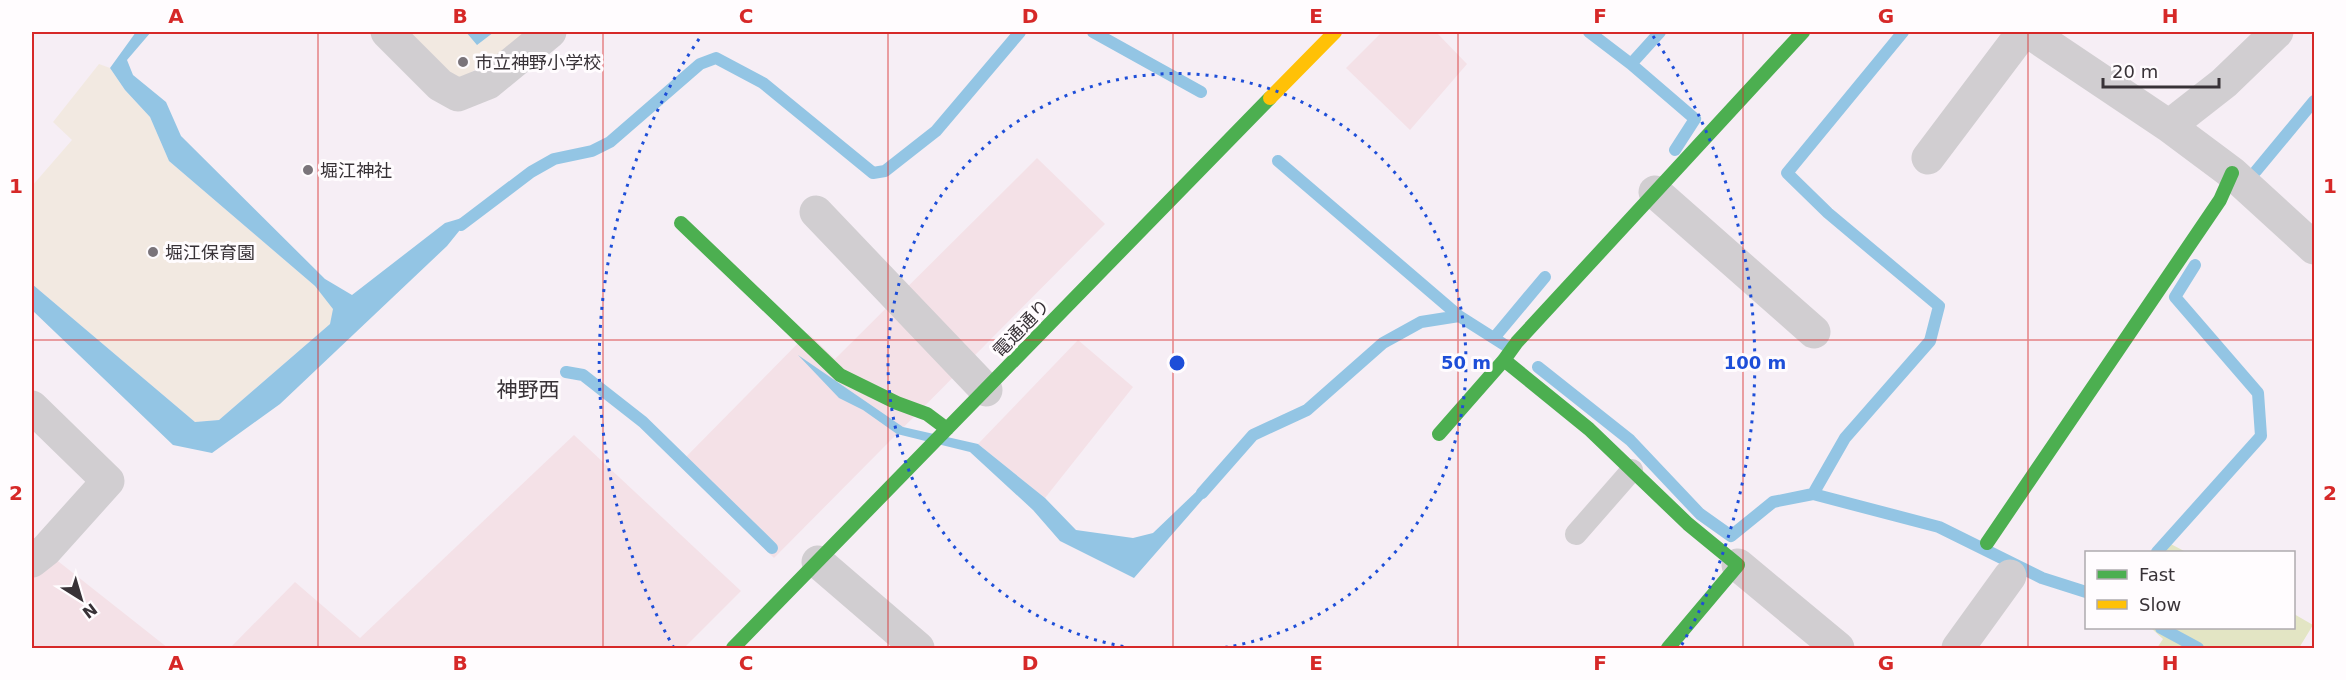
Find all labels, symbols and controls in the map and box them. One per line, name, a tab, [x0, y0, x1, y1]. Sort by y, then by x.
text: A	[168, 4, 184, 28]
text: B	[452, 4, 468, 28]
text: C	[739, 4, 753, 28]
text: D	[1022, 4, 1038, 28]
text: E	[1309, 4, 1323, 28]
text: F	[1593, 4, 1607, 28]
text: G	[1878, 4, 1894, 28]
text: H	[2162, 4, 2178, 28]
scale bar	[2103, 51, 2218, 89]
place label: 市立神野小学校	[475, 52, 601, 73]
marker: 市立神野小学校	[456, 55, 470, 69]
text: 20 m	[2112, 61, 2158, 82]
place label: 堀江神社	[320, 160, 392, 181]
marker: 堀江神社	[301, 163, 315, 177]
text: 1	[9, 174, 23, 198]
text: 1	[2323, 174, 2337, 198]
place label: 堀江保育園	[165, 242, 255, 263]
marker: 堀江保育園	[146, 245, 160, 259]
street label: 電通通り	[988, 295, 1054, 361]
text: 50 m	[1441, 352, 1491, 373]
text: 100 m	[1724, 352, 1786, 373]
centre of rings	[1167, 353, 1187, 373]
district label: 神野西	[497, 378, 560, 402]
text: 2	[9, 481, 23, 505]
text: 2	[2323, 481, 2337, 505]
legend	[2085, 551, 2295, 629]
text: Fast	[2139, 564, 2175, 585]
north arrow	[51, 569, 111, 629]
text: Slow	[2139, 594, 2181, 615]
text: N	[79, 599, 101, 622]
text: A	[168, 651, 184, 675]
text: B	[452, 651, 468, 675]
text: C	[739, 651, 753, 675]
text: D	[1022, 651, 1038, 675]
text: E	[1309, 651, 1323, 675]
text: F	[1593, 651, 1607, 675]
text: G	[1878, 651, 1894, 675]
text: H	[2162, 651, 2178, 675]

